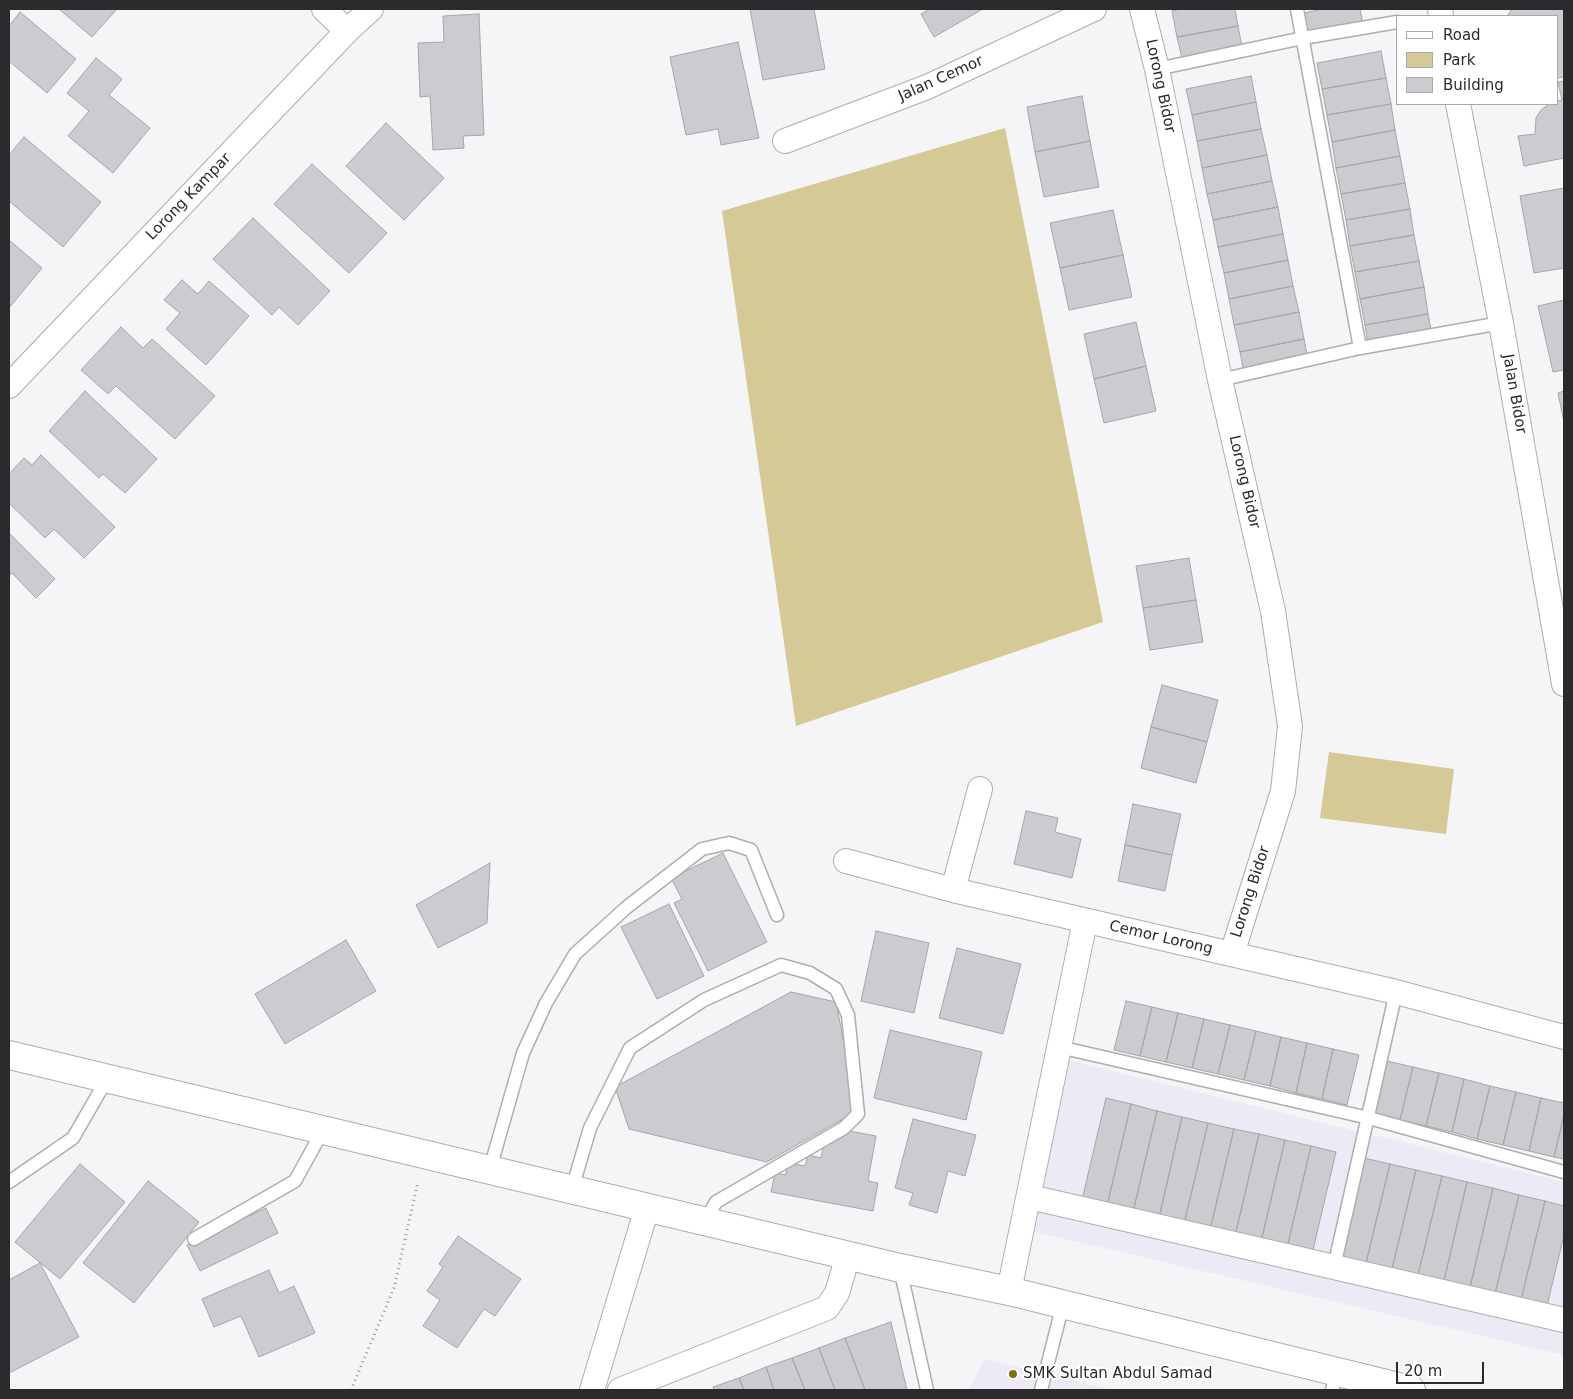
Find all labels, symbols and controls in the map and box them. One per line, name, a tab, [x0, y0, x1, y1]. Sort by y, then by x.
legend	[1396, 15, 1558, 105]
text: Road	[1443, 26, 1481, 44]
street label: Lorong Bidor	[1141, 37, 1179, 135]
text: Park	[1443, 51, 1475, 69]
street label: Jalan Cemor	[896, 52, 986, 106]
text: Building	[1443, 76, 1504, 94]
street label: Lorong Kampar	[143, 150, 235, 244]
street label: Jalan Bidor	[1498, 353, 1530, 435]
street label: Lorong Bidor	[1224, 433, 1264, 531]
street label: Lorong Bidor	[1228, 844, 1274, 940]
street label: Cemor Lorong	[1107, 917, 1215, 959]
scale bar	[1398, 1352, 1486, 1384]
text: 20 m	[1404, 1362, 1442, 1380]
place label: SMK Sultan Abdul Samad	[1023, 1365, 1212, 1383]
marker: SMK Sultan Abdul Samad	[1007, 1368, 1019, 1380]

